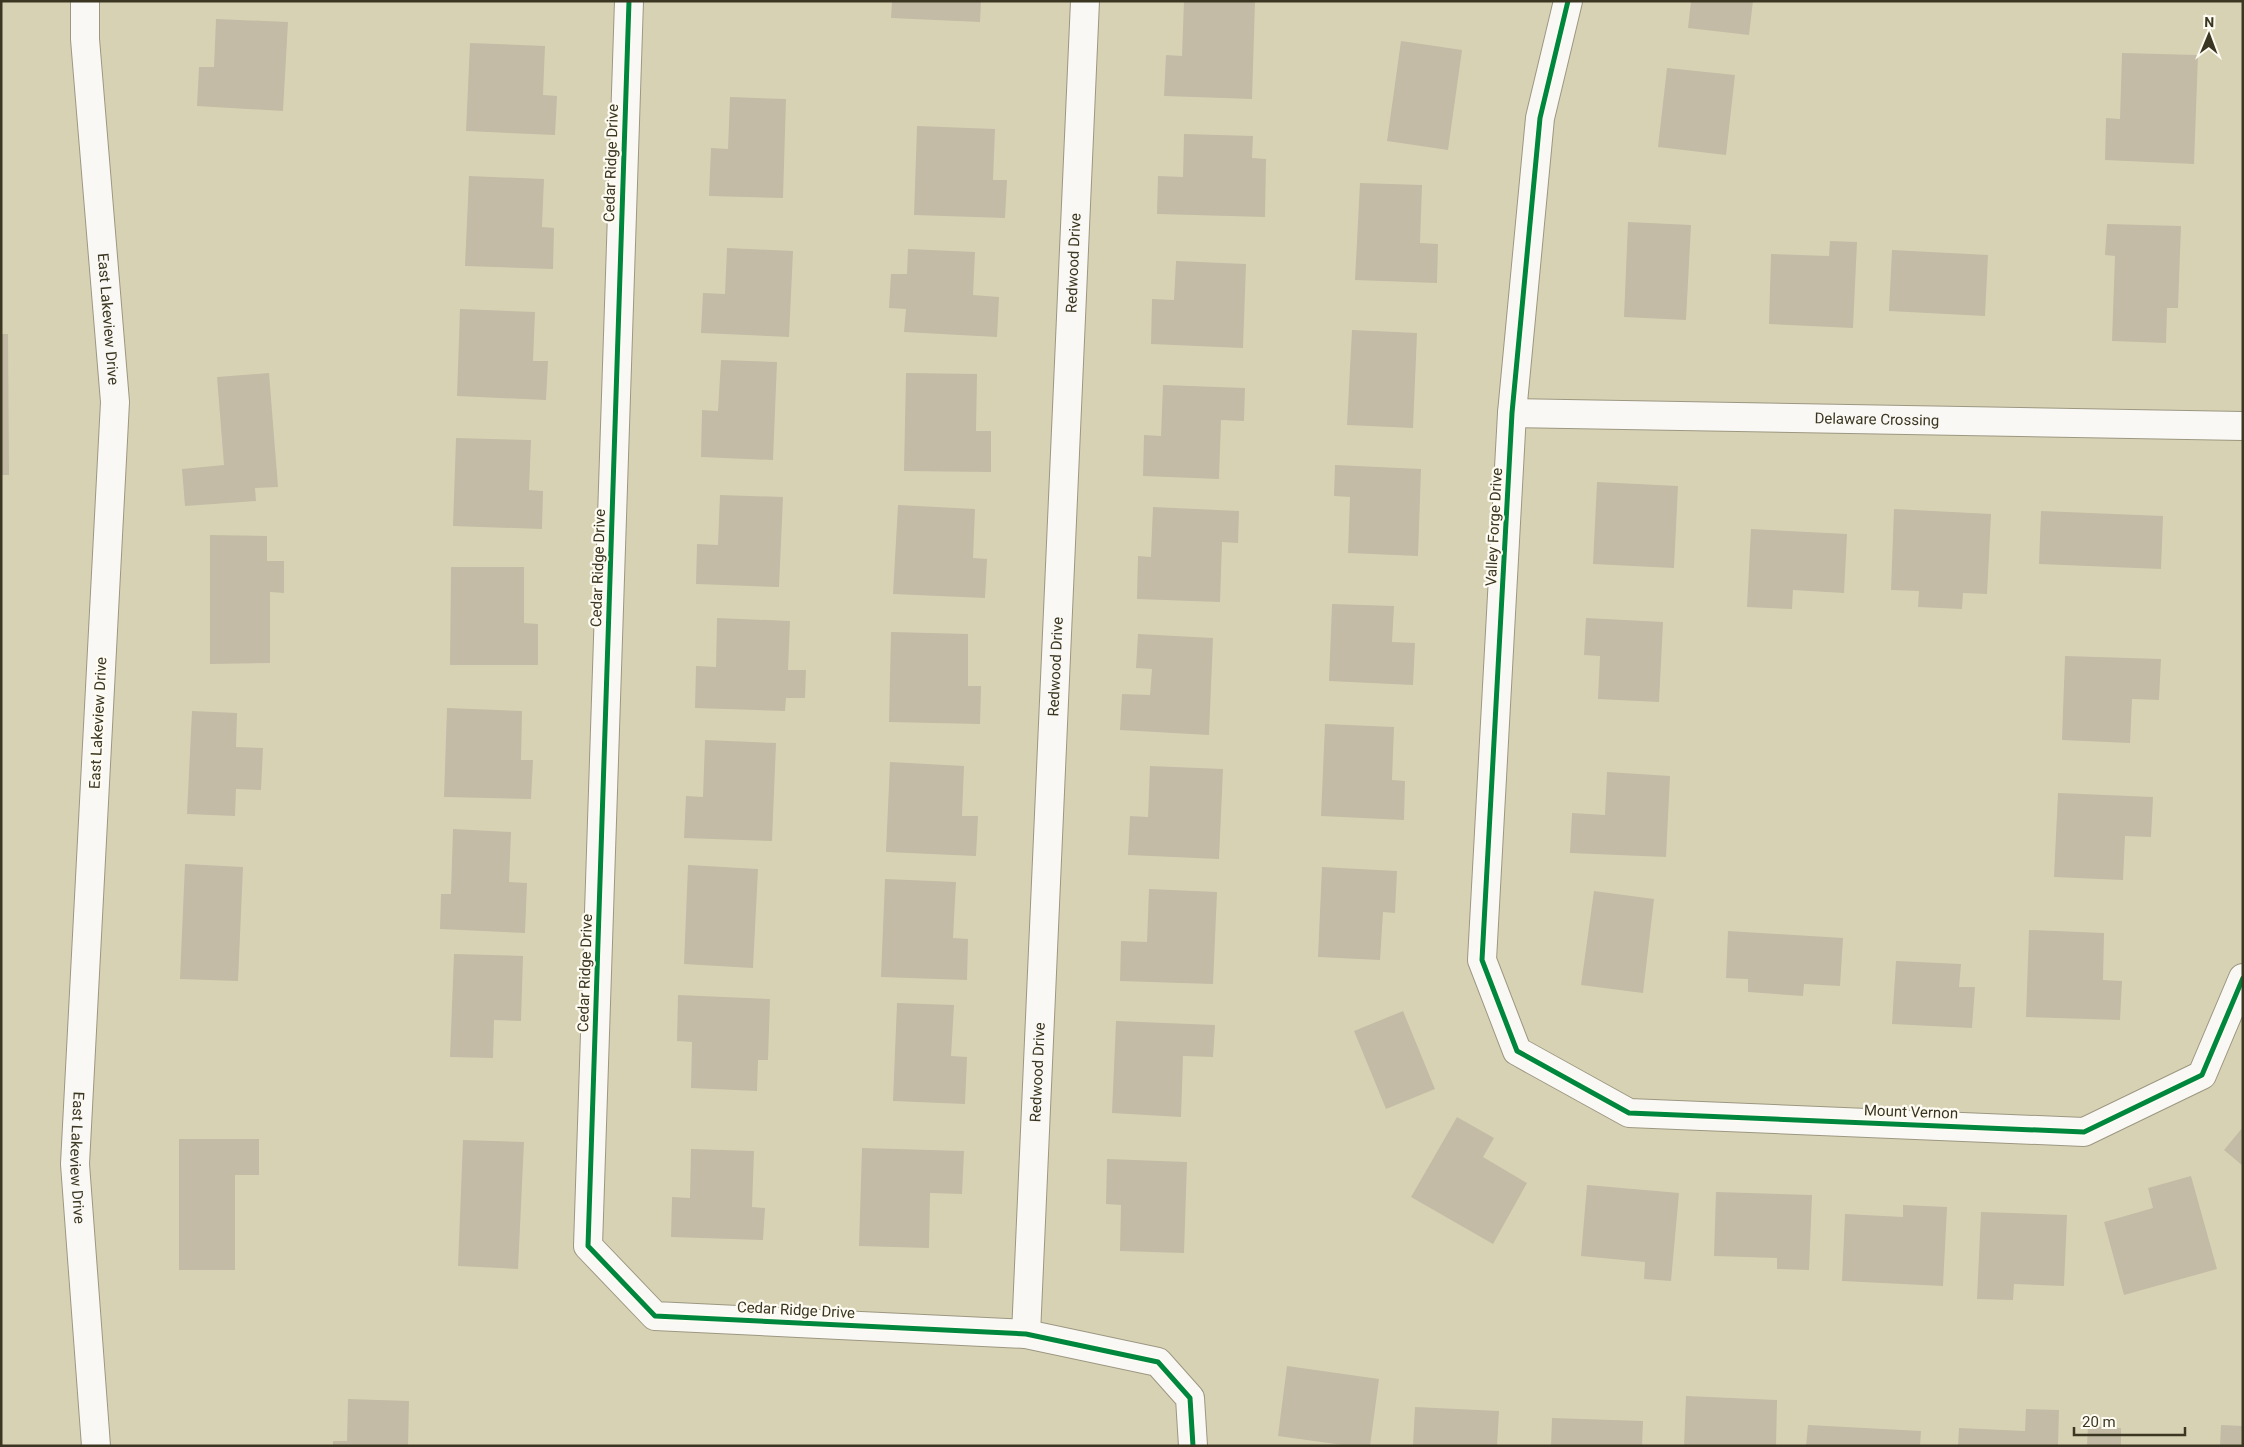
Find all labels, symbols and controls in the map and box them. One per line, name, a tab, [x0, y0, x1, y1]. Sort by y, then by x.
north arrow	[2184, 10, 2234, 60]
text: N	[2204, 14, 2214, 30]
street label: Cedar Ridge Drive	[600, 104, 622, 222]
street label: Redwood Drive	[1062, 213, 1085, 313]
street label: East Lakeview Drive	[94, 252, 123, 386]
street label: Delaware Crossing	[1814, 409, 1940, 430]
street label: Valley Forge Drive	[1482, 467, 1506, 587]
street label: Cedar Ridge Drive	[587, 509, 609, 627]
street label: Redwood Drive	[1044, 616, 1067, 717]
street label: East Lakeview Drive	[86, 656, 110, 789]
street label: Cedar Ridge Drive	[574, 914, 596, 1032]
street label: Redwood Drive	[1026, 1022, 1049, 1123]
street label: East Lakeview Drive	[66, 1091, 88, 1224]
street label: Mount Vernon	[1864, 1101, 1958, 1123]
street label: Cedar Ridge Drive	[736, 1298, 856, 1322]
scale bar	[2074, 1404, 2185, 1436]
text: 20 m	[2082, 1413, 2116, 1431]

